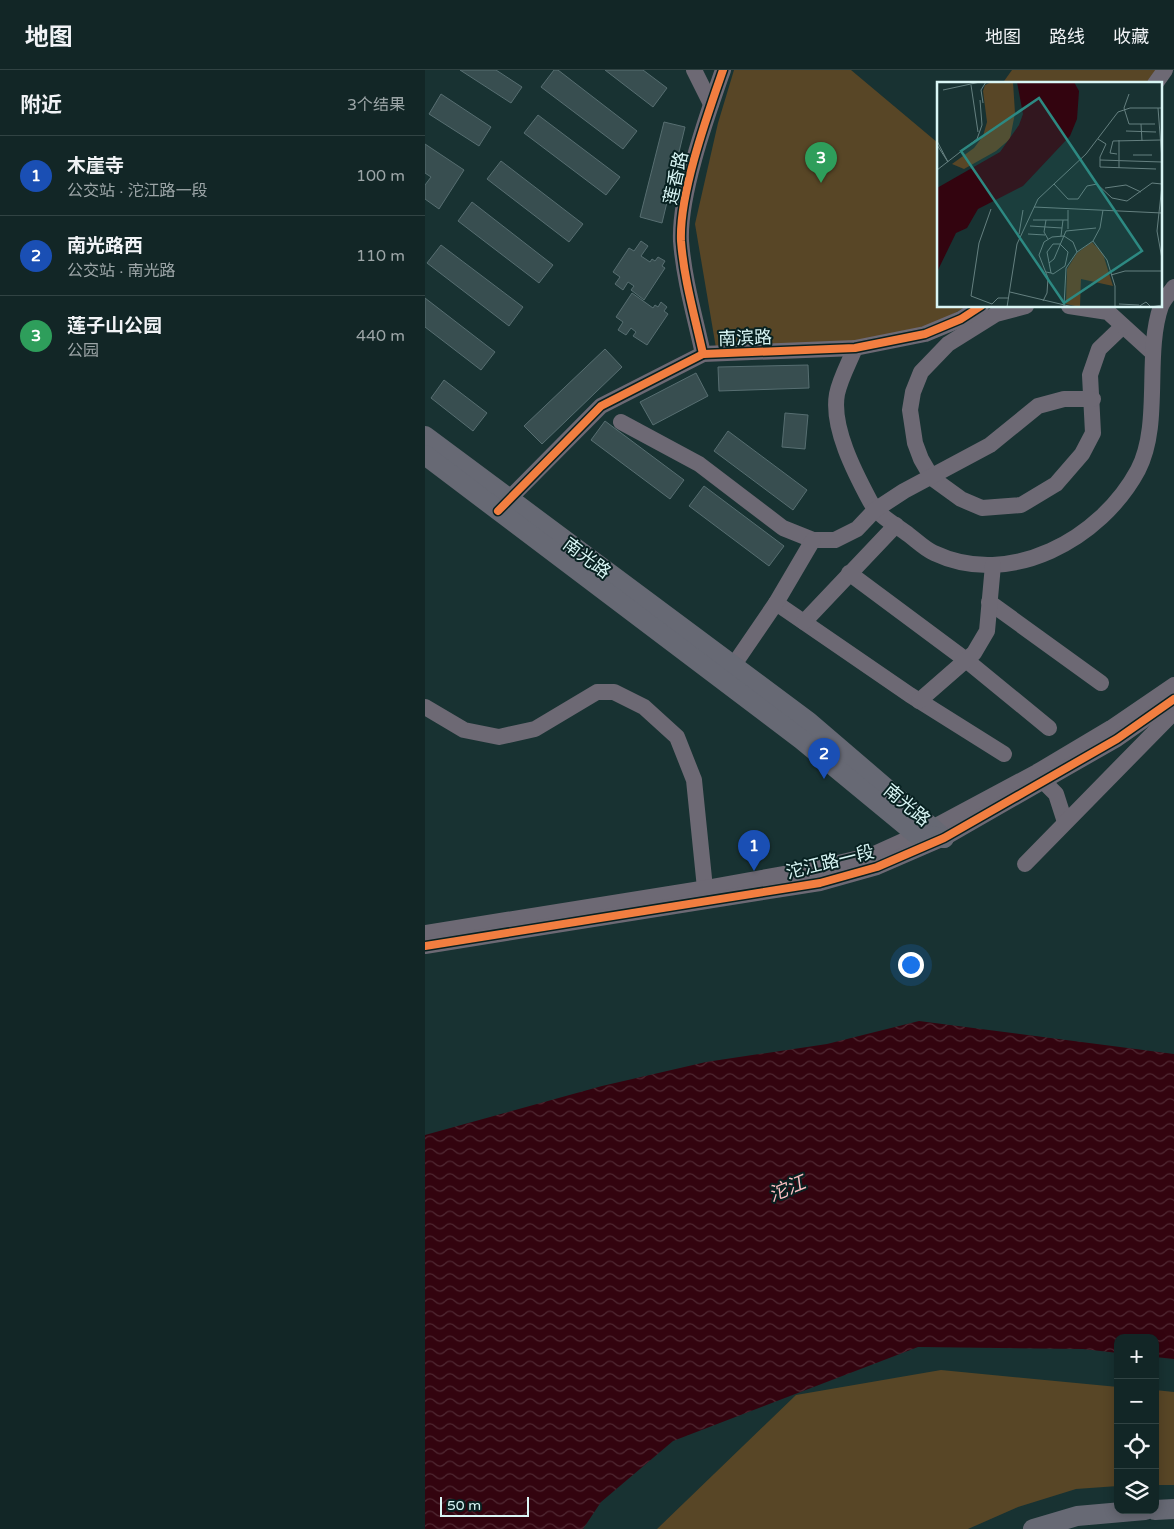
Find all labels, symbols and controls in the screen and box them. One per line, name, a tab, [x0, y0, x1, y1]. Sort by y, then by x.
text: 地图	[25, 23, 73, 52]
text: 地图	[985, 26, 1021, 48]
text: 路线	[1049, 26, 1085, 48]
text: 收藏	[1113, 26, 1149, 48]
inset map	[937, 82, 1161, 308]
text: 附近	[20, 93, 62, 118]
text: 3个结果	[347, 95, 405, 115]
pin: 3	[805, 142, 837, 183]
street label: 莲香路	[659, 149, 693, 207]
text: 木崖寺	[67, 155, 124, 177]
text: 1	[31, 166, 41, 186]
text: 100 m	[356, 166, 405, 186]
text: 公交站 · 沱江路一段	[67, 181, 207, 201]
text: 南光路西	[67, 235, 143, 257]
text: 2	[31, 246, 41, 266]
text: 110 m	[356, 246, 405, 266]
text: 公交站 · 南光路	[67, 261, 175, 281]
text: 莲子山公园	[67, 315, 162, 337]
text: 3	[31, 326, 41, 346]
text: 440 m	[356, 326, 405, 346]
street label: 南滨路	[718, 326, 772, 350]
text: 公园	[67, 341, 99, 361]
street label: 南光路	[559, 533, 615, 583]
pin: 2	[808, 738, 840, 779]
street label: 南光路	[879, 779, 935, 831]
pin: 1	[738, 830, 770, 871]
street label: 沱江路一段	[784, 840, 876, 884]
your location	[898, 952, 924, 978]
water label: 沱江	[765, 1171, 811, 1206]
map controls	[1114, 1334, 1159, 1514]
button: +	[1114, 1334, 1159, 1379]
button: −	[1114, 1379, 1159, 1424]
button: locate	[1114, 1424, 1159, 1469]
button: layers	[1114, 1469, 1159, 1514]
scale bar	[440, 1494, 529, 1517]
text: 50 m	[447, 1497, 481, 1514]

